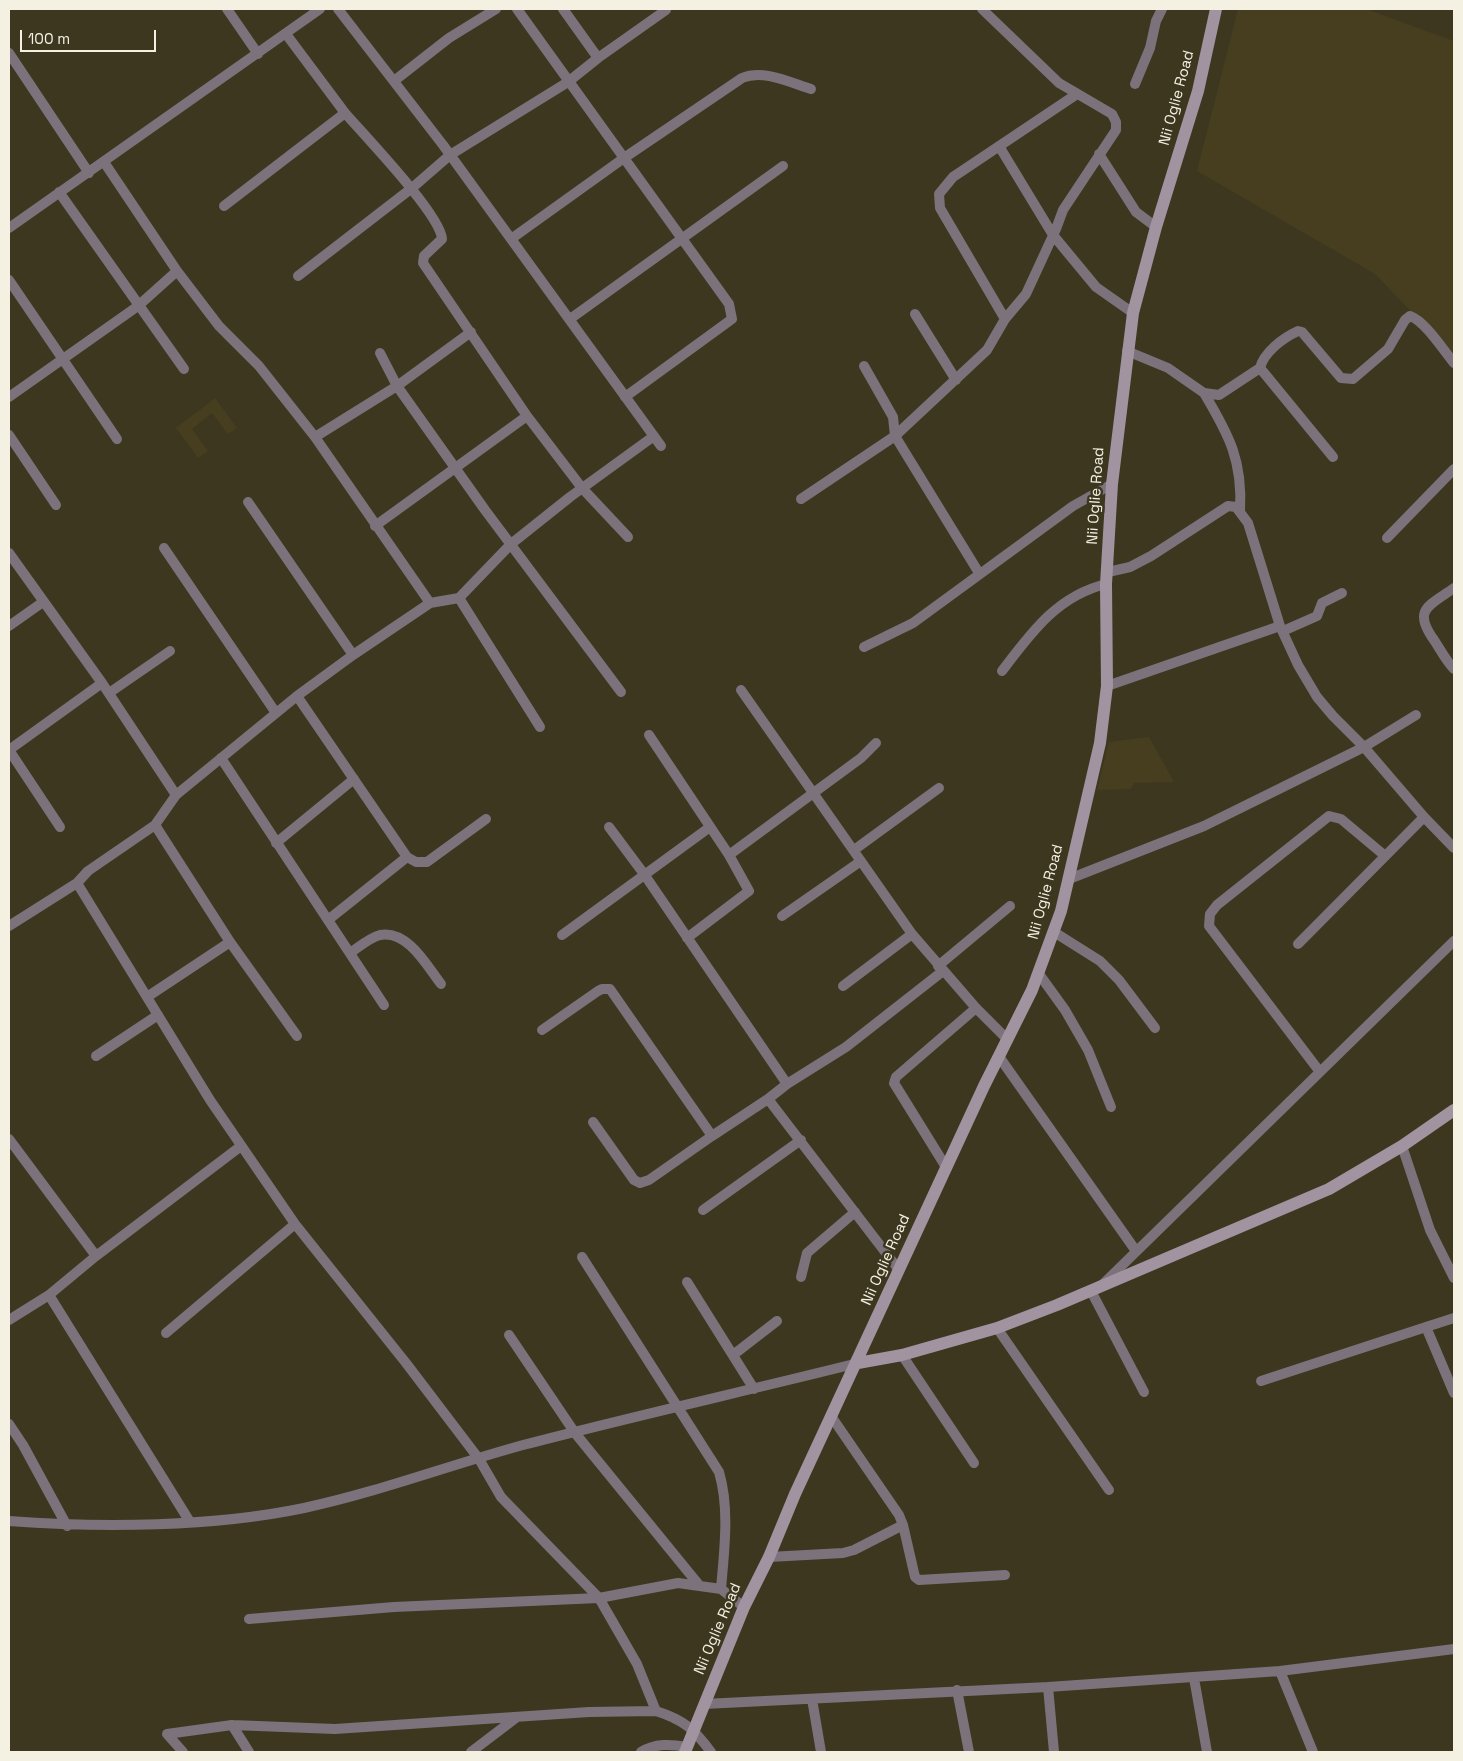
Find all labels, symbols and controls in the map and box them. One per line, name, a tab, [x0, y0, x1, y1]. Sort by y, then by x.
scale bar	[22, 20, 159, 52]
text: 100 m	[28, 29, 70, 48]
street label: Nii Oglie Road	[1156, 48, 1198, 148]
street label: Nii Oglie Road	[1084, 447, 1108, 545]
street label: Nii Oglie Road	[1025, 842, 1067, 942]
street label: Nii Oglie Road	[858, 1212, 914, 1308]
street label: Nii Oglie Road	[691, 1581, 745, 1677]

